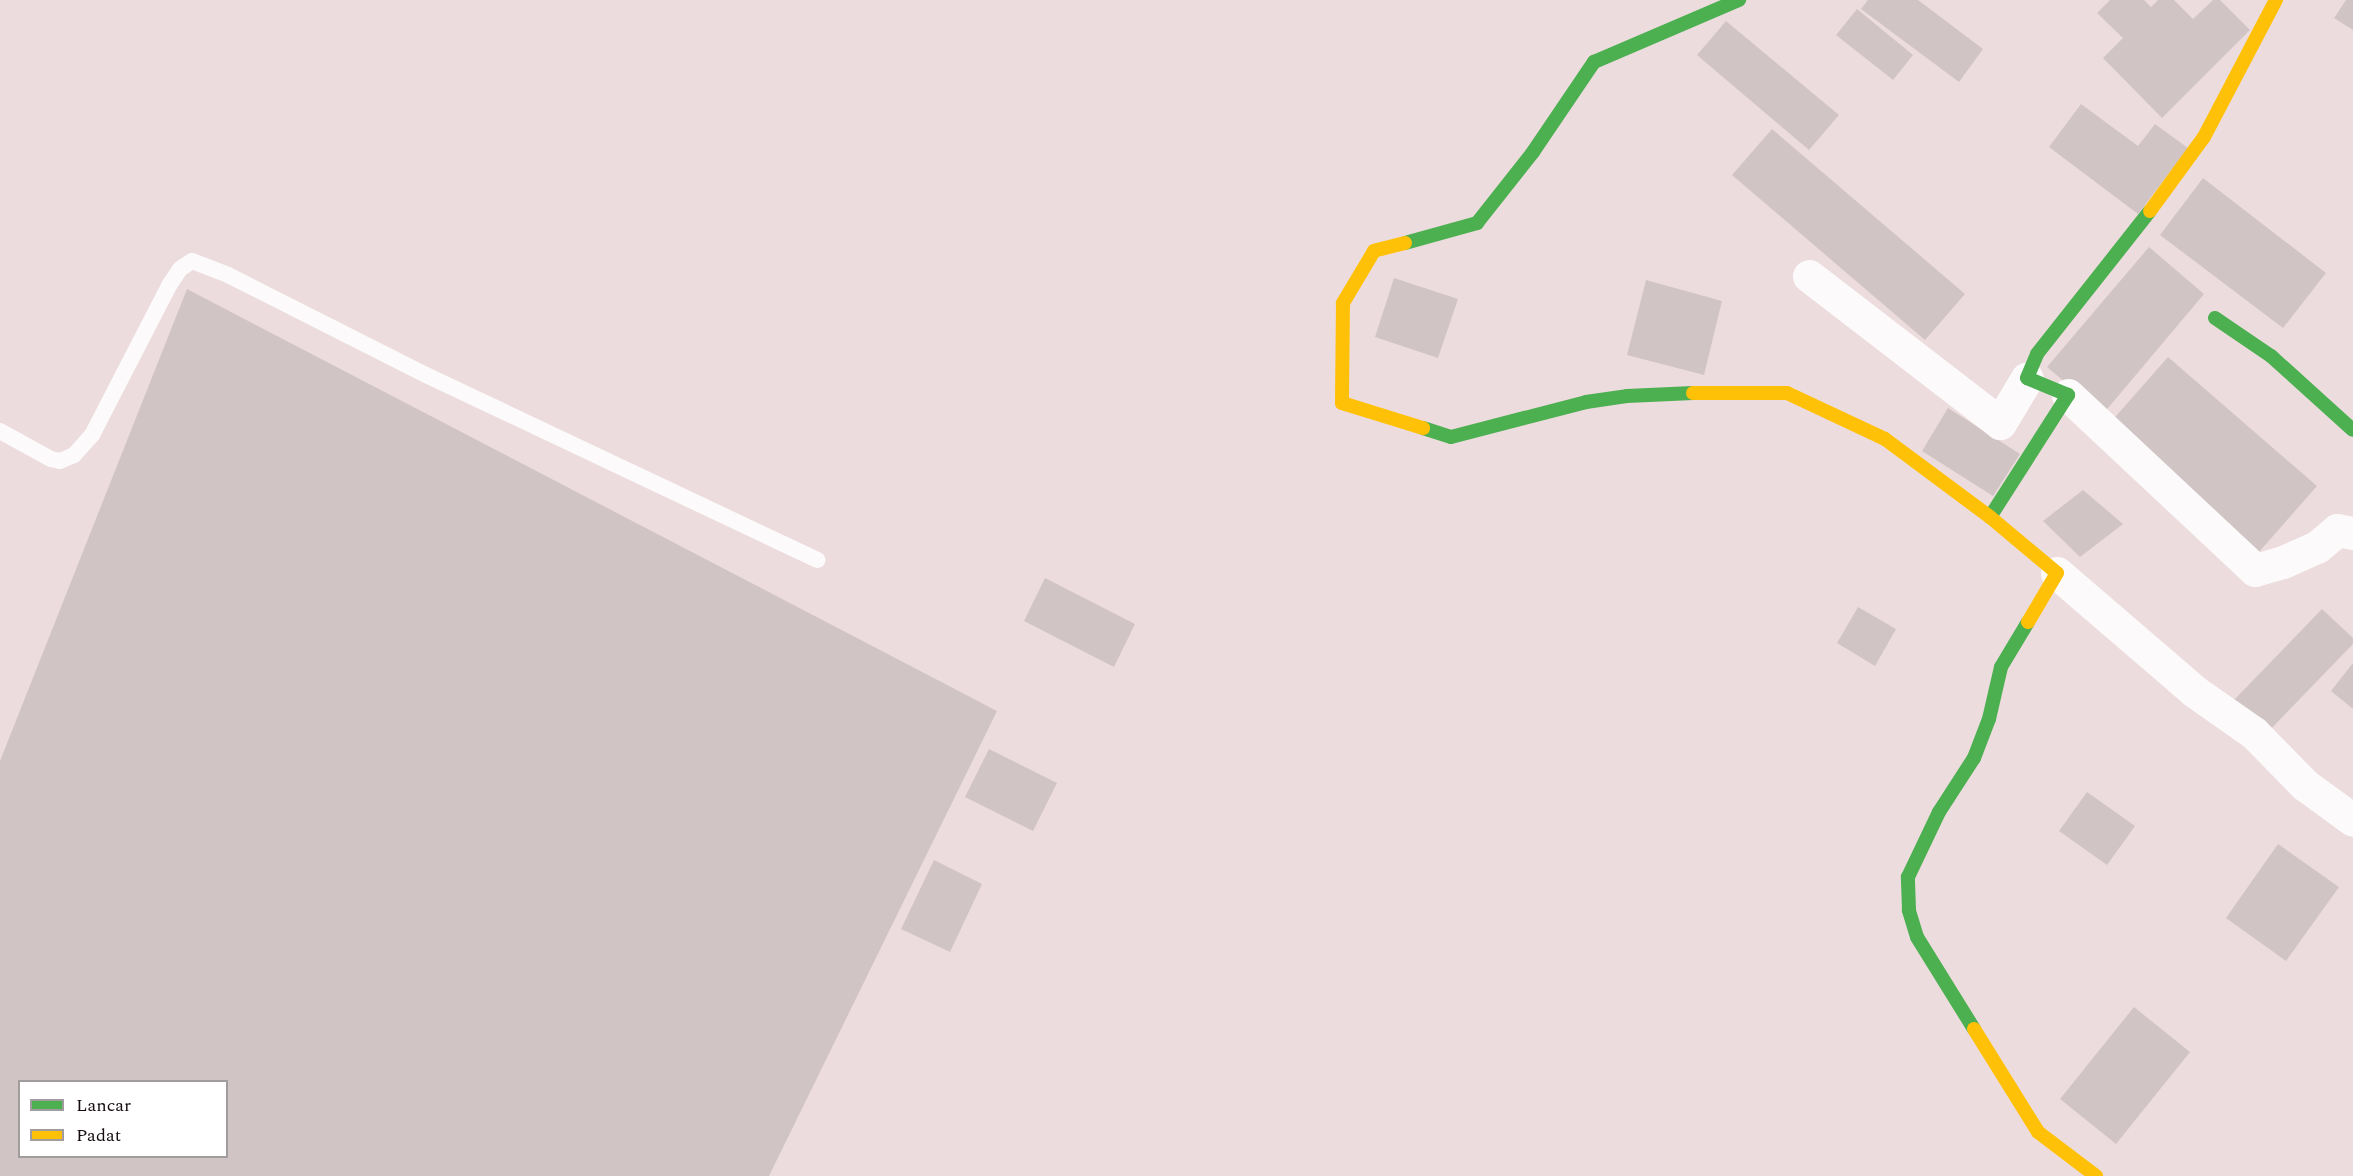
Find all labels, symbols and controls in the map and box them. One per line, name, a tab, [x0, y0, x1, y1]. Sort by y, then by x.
legend	[18, 1080, 228, 1158]
text: Lancar	[76, 1092, 131, 1119]
text: Padat	[76, 1122, 121, 1149]

